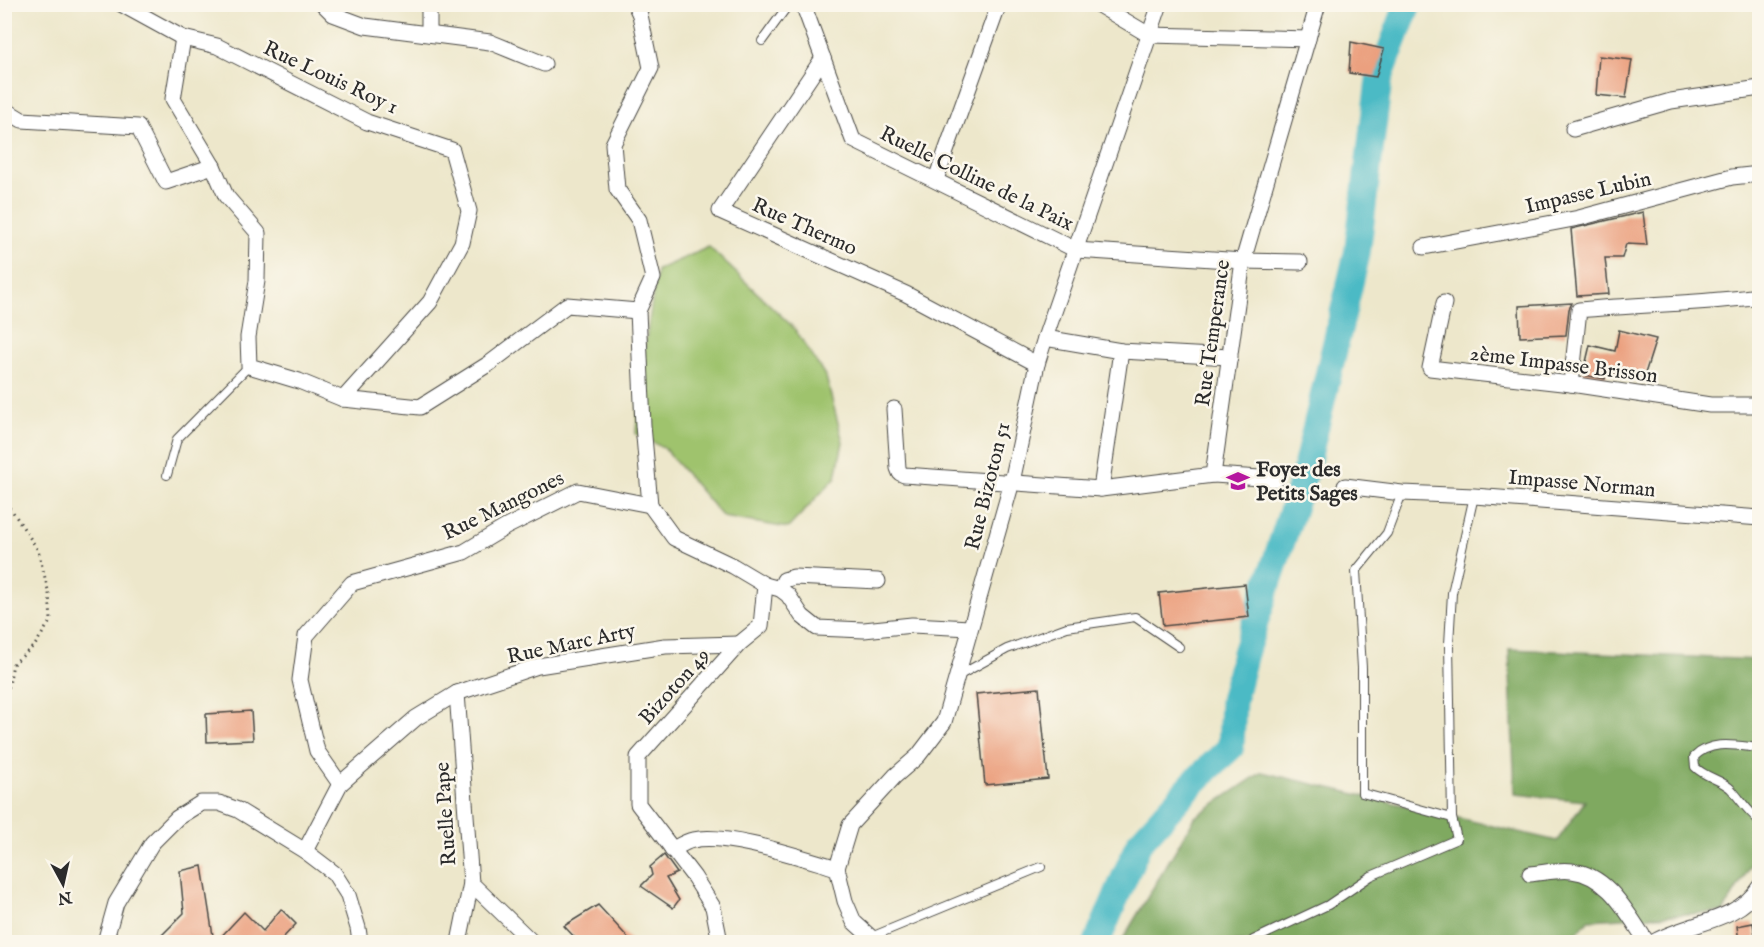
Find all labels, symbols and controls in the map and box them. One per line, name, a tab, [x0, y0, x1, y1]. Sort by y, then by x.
street label: Rue Louis Roy 1	[259, 35, 402, 121]
street label: Ruelle Colline de la Paix	[875, 121, 1078, 238]
street label: Impasse Lubin	[1523, 166, 1654, 221]
street label: Rue Thermo	[748, 192, 861, 263]
street label: Rue Temperance	[1190, 258, 1237, 408]
street label: 2ème Impasse Brisson	[1468, 341, 1659, 390]
street label: Rue Bizoton 51	[959, 419, 1017, 553]
place label: Foyer des Petits Sages	[1256, 457, 1358, 508]
street label: Rue Mangones	[439, 465, 569, 547]
street label: Impasse Norman	[1507, 465, 1657, 504]
school or university icon: Foyer des Petits Sages	[1225, 468, 1251, 494]
street label: Rue Marc Arty	[505, 618, 639, 671]
street label: Bizoton 49	[634, 643, 717, 731]
street label: Ruelle Pape	[429, 761, 464, 867]
north arrow	[33, 854, 93, 914]
text: N	[56, 886, 74, 908]

